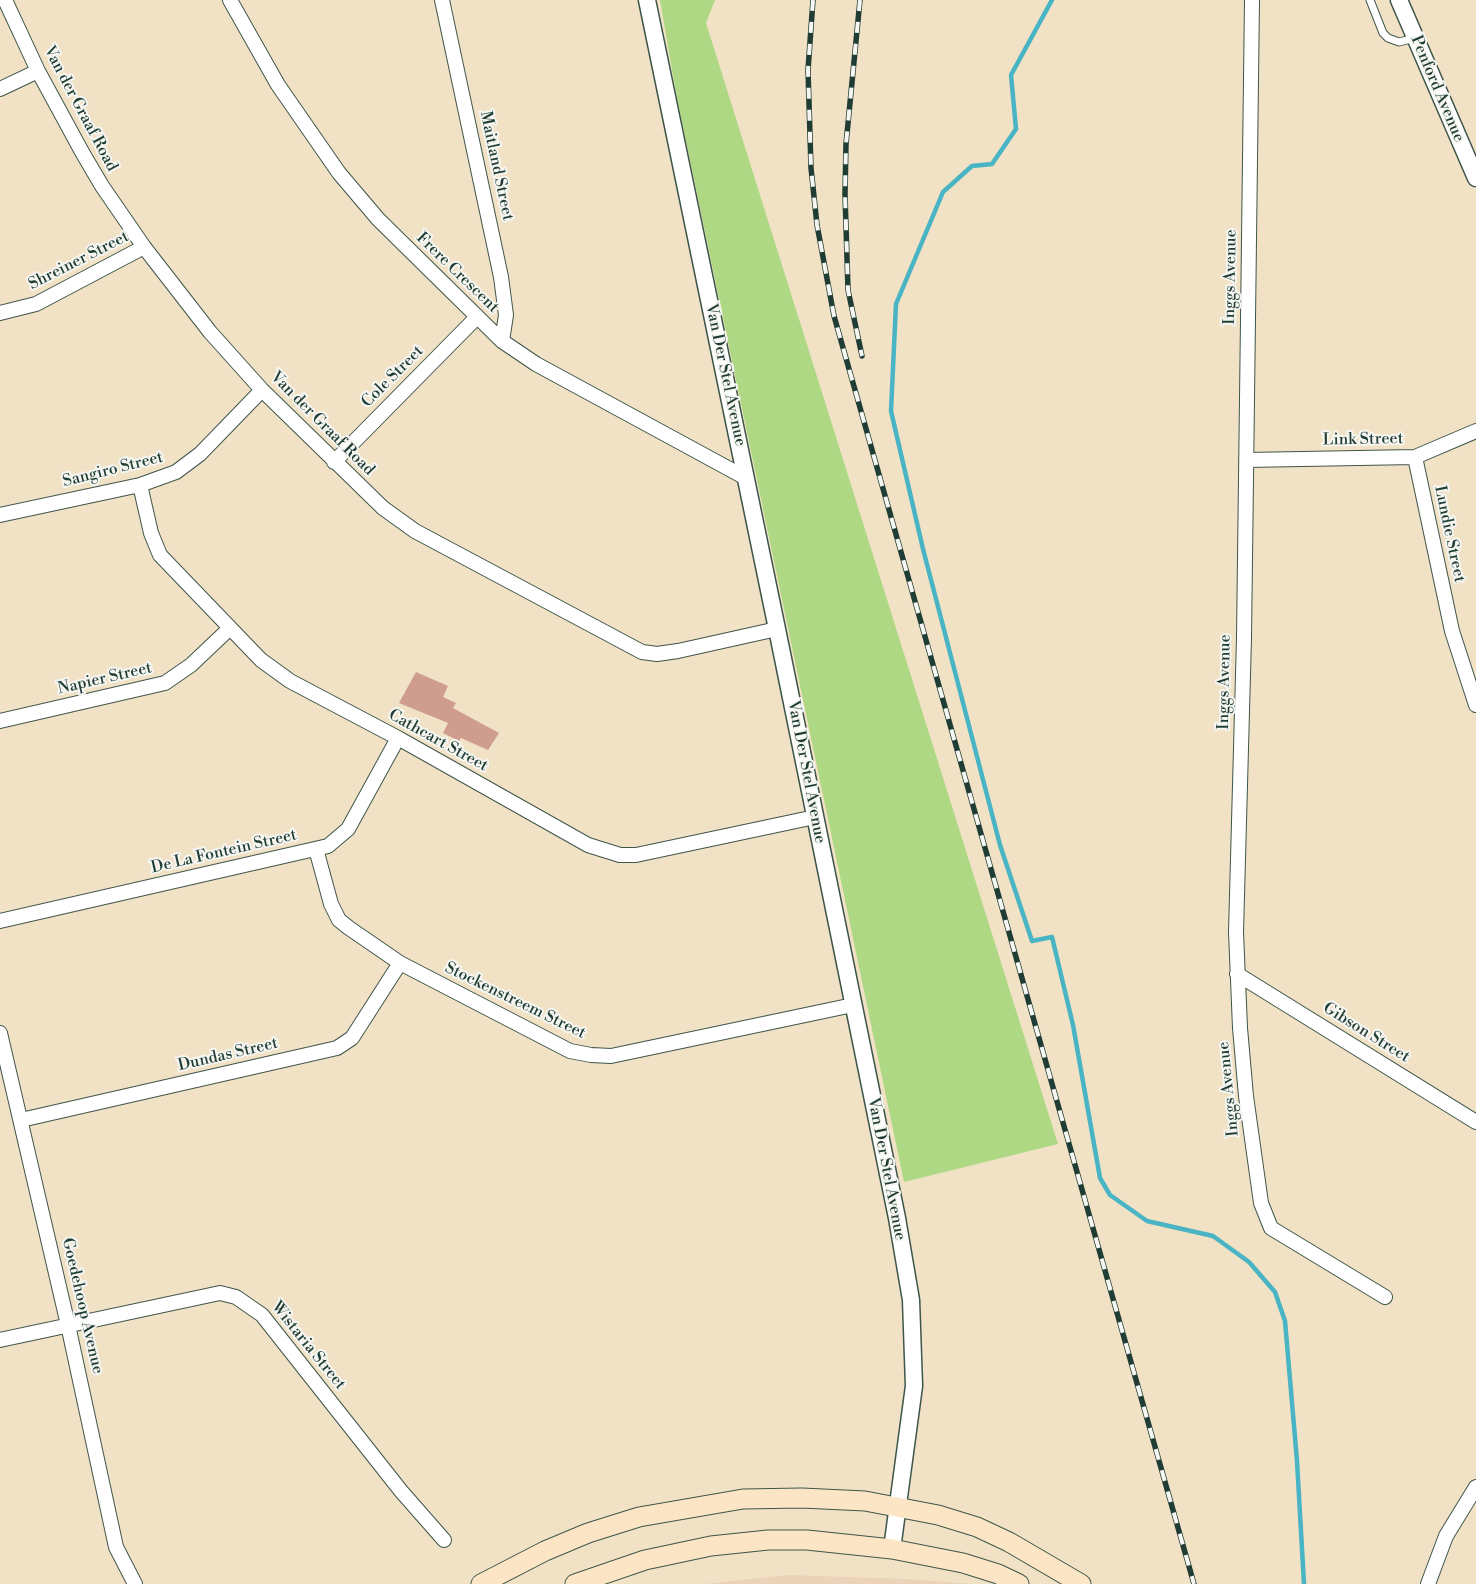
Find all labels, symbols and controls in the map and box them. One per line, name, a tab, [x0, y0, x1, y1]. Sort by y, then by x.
street label: Penford Avenue	[1406, 33, 1468, 145]
street label: Van der Graaf Road	[39, 43, 121, 175]
street label: Maitland Street	[475, 110, 517, 222]
street label: Shreiner Street	[26, 227, 132, 295]
street label: Frere Crescent	[412, 229, 502, 317]
street label: Inggs Avenue	[1221, 229, 1241, 325]
street label: Van Der Stel Avenue	[701, 302, 749, 448]
street label: Cole Street	[358, 342, 428, 412]
street label: Van der Graaf Road	[266, 368, 378, 480]
street label: Link Street	[1323, 430, 1403, 450]
street label: Sangiro Street	[61, 448, 165, 492]
street label: Lundie Street	[1429, 484, 1469, 584]
street label: Inggs Avenue	[1215, 634, 1235, 730]
street label: Napier Street	[56, 659, 154, 699]
street label: Van Der Stel Avenue	[783, 699, 829, 845]
street label: Cathcart Street	[385, 706, 491, 776]
street label: De La Fontein Street	[149, 826, 299, 878]
street label: Stockenstreem Street	[442, 959, 588, 1043]
street label: Gibson Street	[1319, 999, 1413, 1067]
street label: Dundas Street	[176, 1034, 280, 1076]
street label: Inggs Avenue	[1214, 1041, 1244, 1137]
street label: Van Der Stel Avenue	[863, 1096, 909, 1242]
street label: Goedehoop Avenue	[57, 1236, 107, 1376]
street label: Wistaria Street	[267, 1298, 349, 1394]

